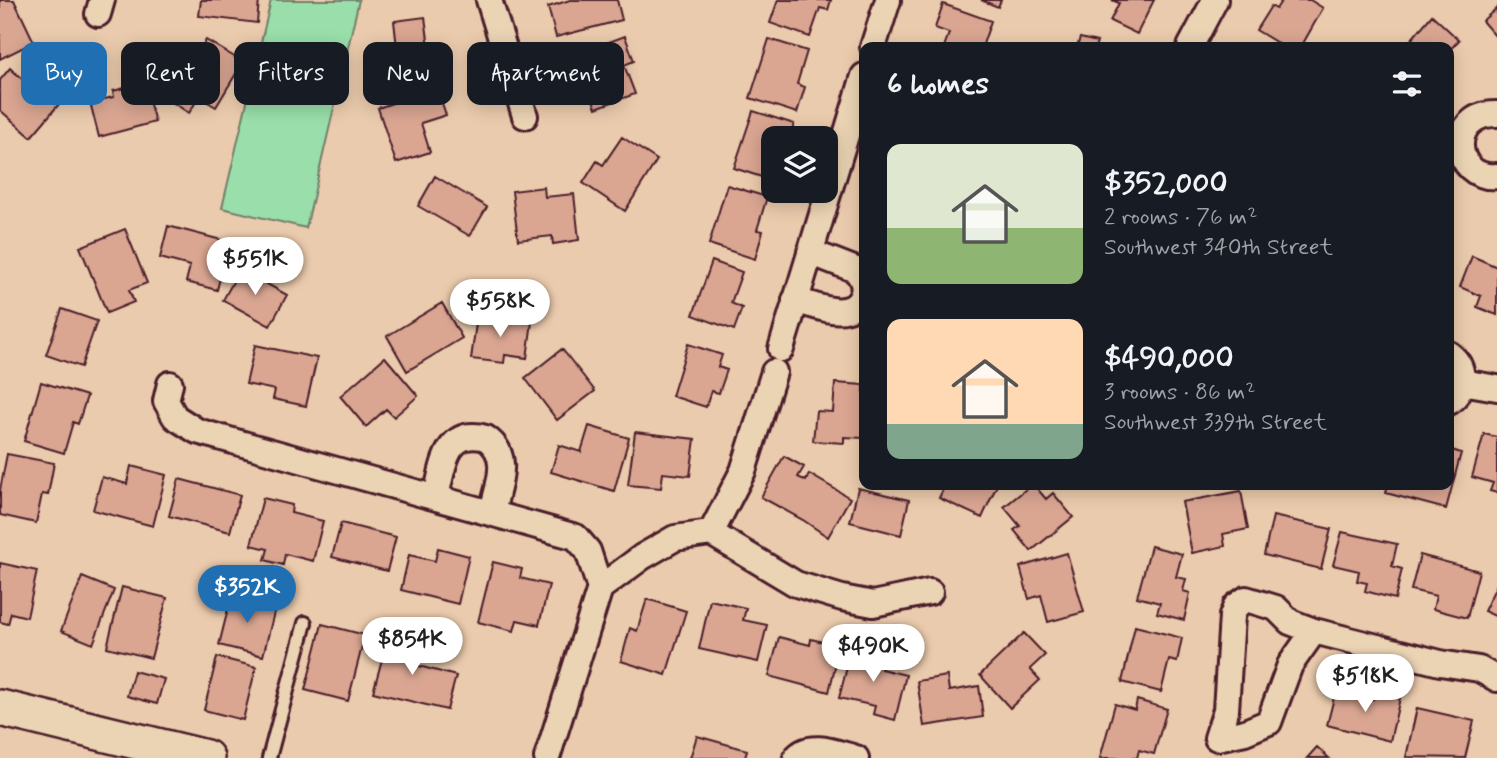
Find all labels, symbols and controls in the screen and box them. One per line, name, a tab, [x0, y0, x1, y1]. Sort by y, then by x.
chip: Buy	[21, 42, 107, 105]
chip: Rent	[121, 42, 220, 105]
chip: Filters	[234, 42, 349, 105]
chip: New	[363, 42, 453, 105]
chip: Apartment	[467, 42, 624, 105]
text: 6 homes	[887, 65, 989, 104]
icon: filters	[1388, 65, 1426, 103]
map controls	[761, 126, 838, 203]
button: layers	[761, 126, 838, 203]
text: $352,000	[1104, 164, 1228, 203]
icon: home	[943, 172, 1027, 256]
text: 2 rooms · 76 m²	[1104, 203, 1257, 233]
text: Southwest 340th Street	[1104, 233, 1333, 263]
pin: $551K	[206, 238, 304, 297]
text: $551K	[223, 245, 287, 275]
pin: $558K	[451, 280, 549, 339]
text: $558K	[466, 287, 534, 317]
text: $490,000	[1104, 339, 1233, 378]
icon: home	[943, 347, 1027, 431]
text: 3 rooms · 86 m²	[1104, 378, 1255, 408]
text: Southwest 339th Street	[1104, 408, 1327, 438]
pin: $352K	[198, 566, 296, 625]
text: $352K	[214, 573, 280, 603]
pin: $854K	[363, 618, 461, 677]
pin: $490K	[824, 624, 922, 684]
text: $854K	[378, 625, 446, 655]
text: $490K	[838, 632, 908, 662]
pin: $518K	[1316, 654, 1414, 714]
text: $518K	[1332, 662, 1398, 692]

